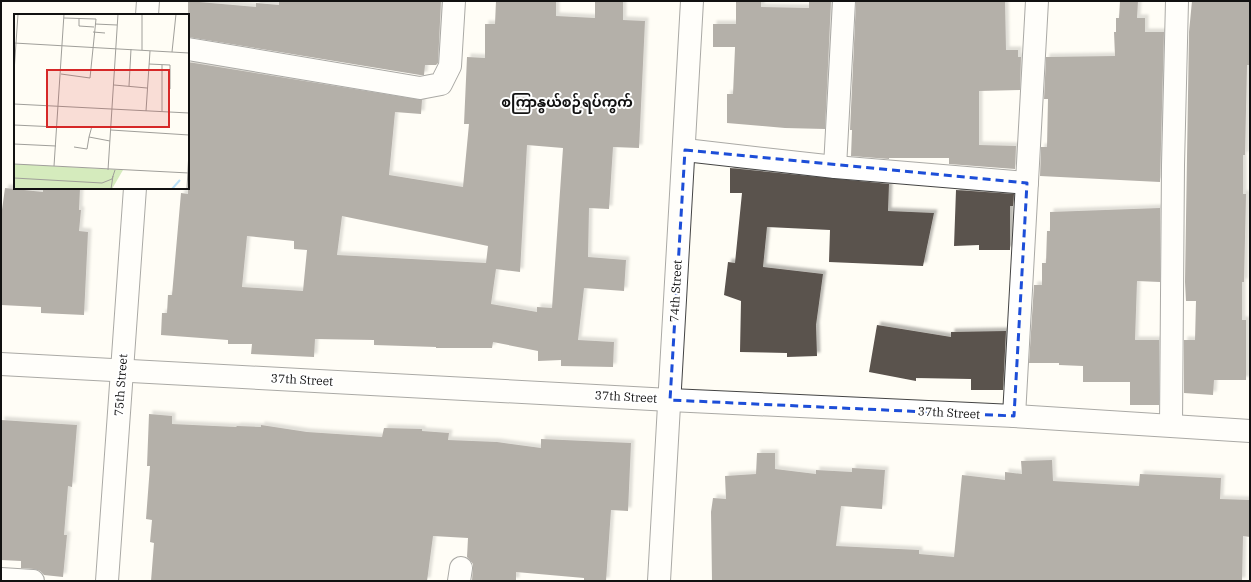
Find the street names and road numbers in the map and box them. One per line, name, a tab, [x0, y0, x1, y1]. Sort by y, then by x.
street label: 74th Street	[666, 259, 685, 323]
street label: 75th Street	[111, 353, 130, 417]
street label: 37th Street	[270, 370, 334, 389]
street label: 37th Street	[594, 387, 658, 406]
street label: 37th Street	[917, 403, 981, 422]

